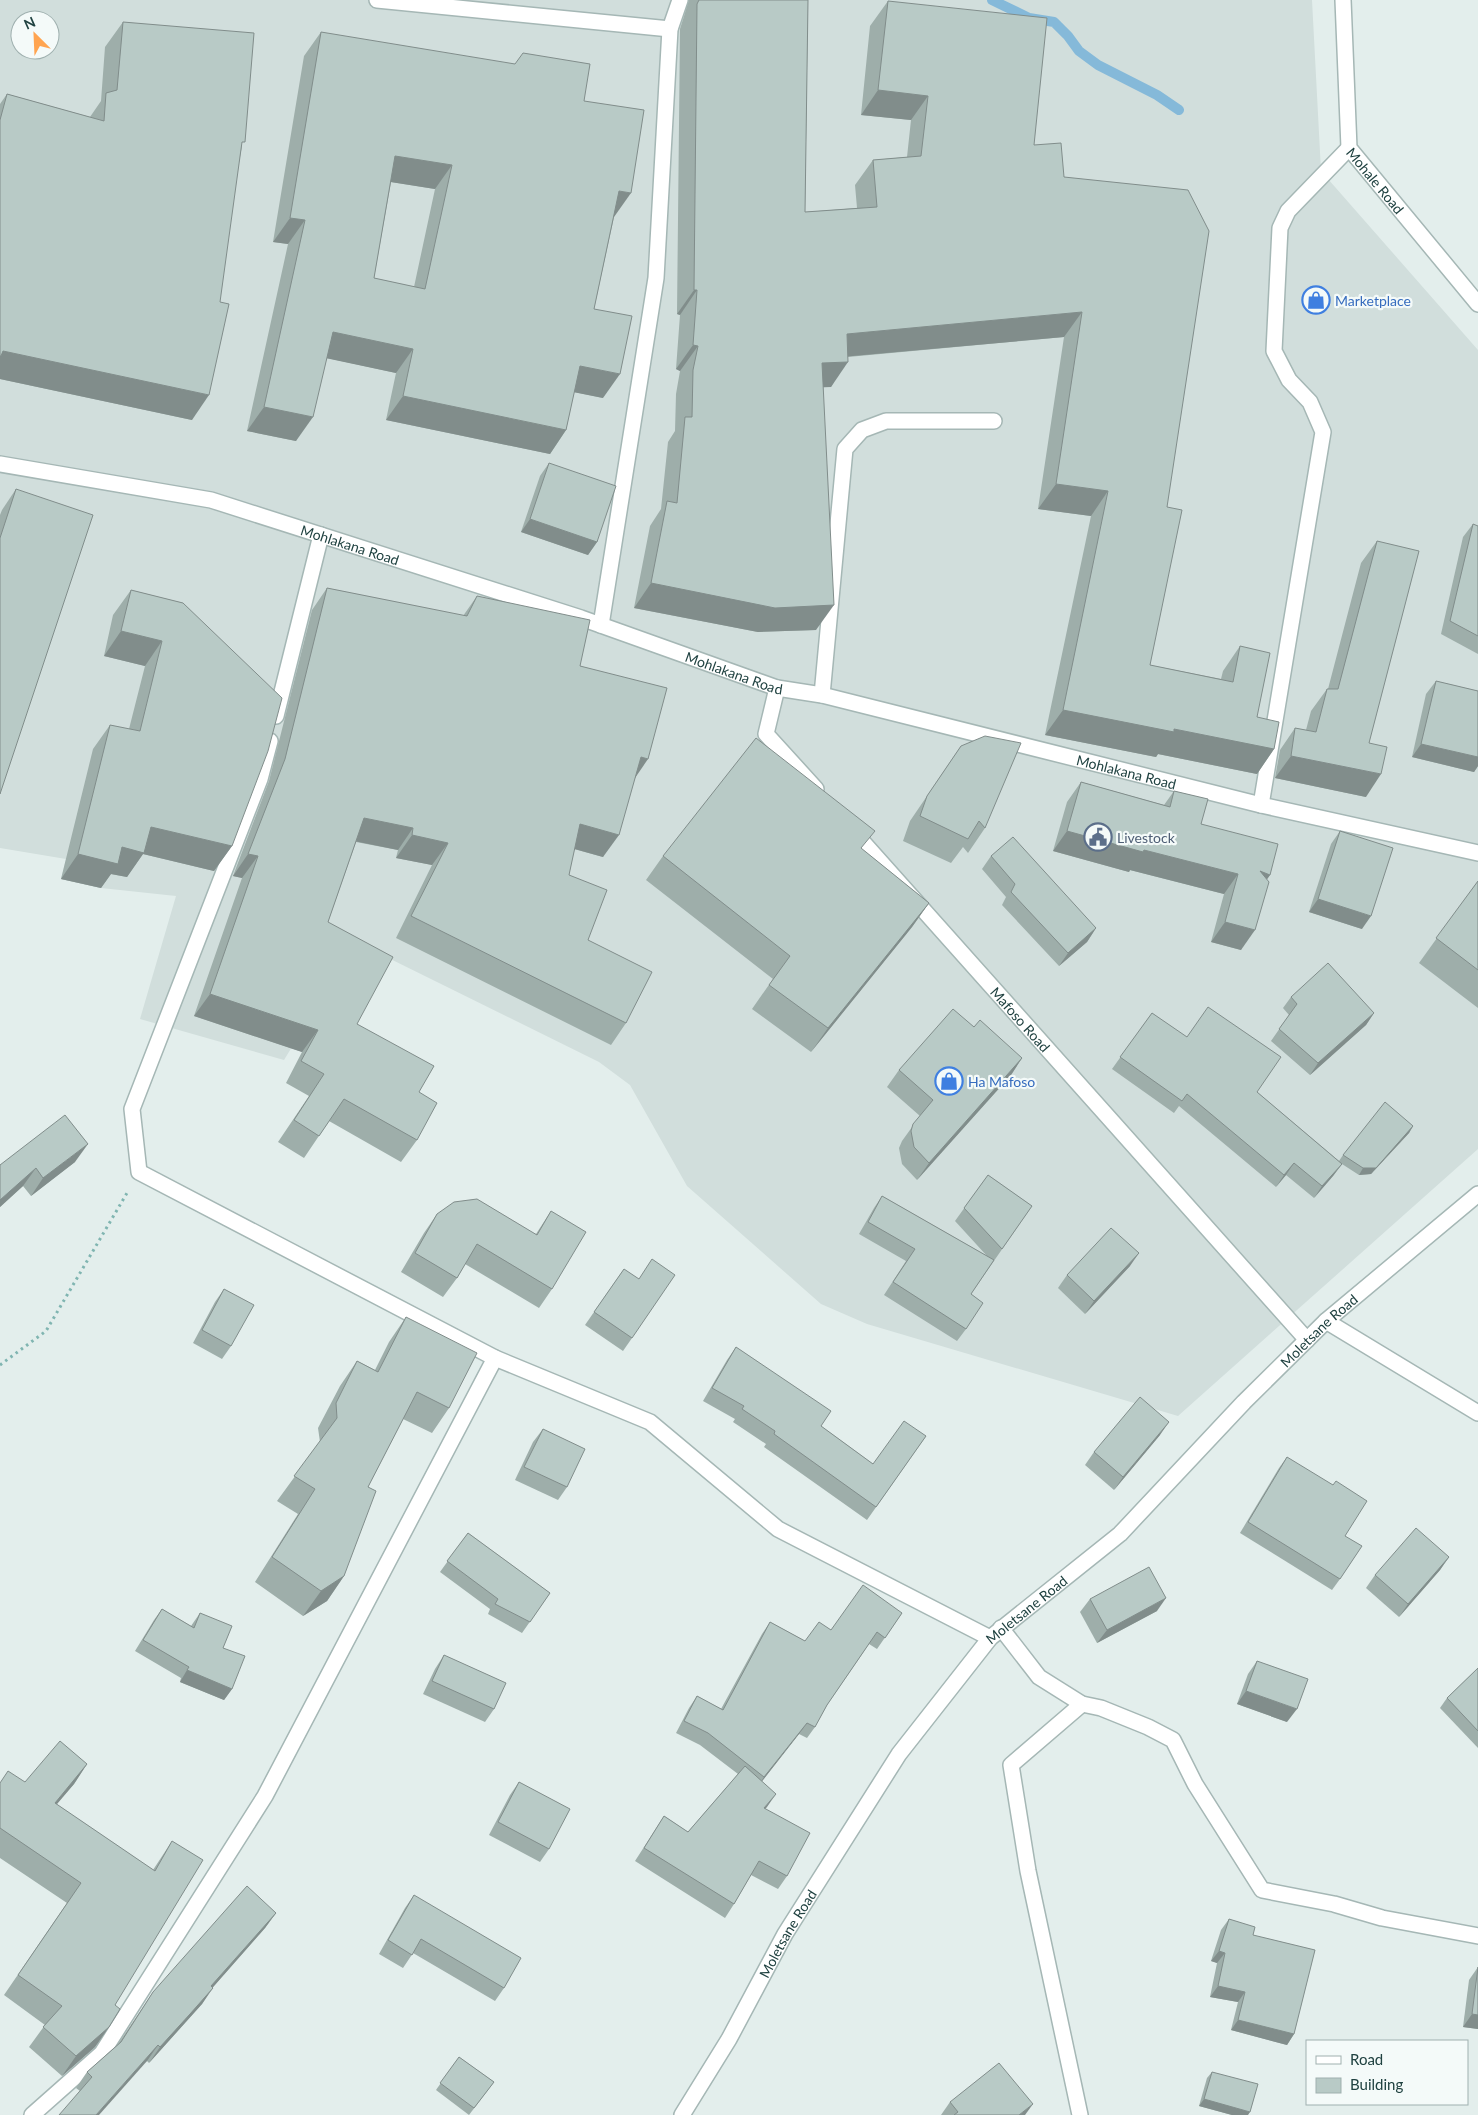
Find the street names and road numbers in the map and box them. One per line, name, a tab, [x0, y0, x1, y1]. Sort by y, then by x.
street label: Mohale Road	[1343, 144, 1408, 217]
street label: Mohlakana Road	[299, 521, 401, 568]
street label: Mohlakana Road	[683, 647, 784, 697]
street label: Mohlakana Road	[1075, 751, 1178, 792]
street label: Mafoso Road	[987, 983, 1054, 1055]
street label: Moletsane Road	[1276, 1290, 1361, 1370]
street label: Moletsane Road	[982, 1571, 1070, 1647]
street label: Moletsane Road	[755, 1886, 820, 1980]

